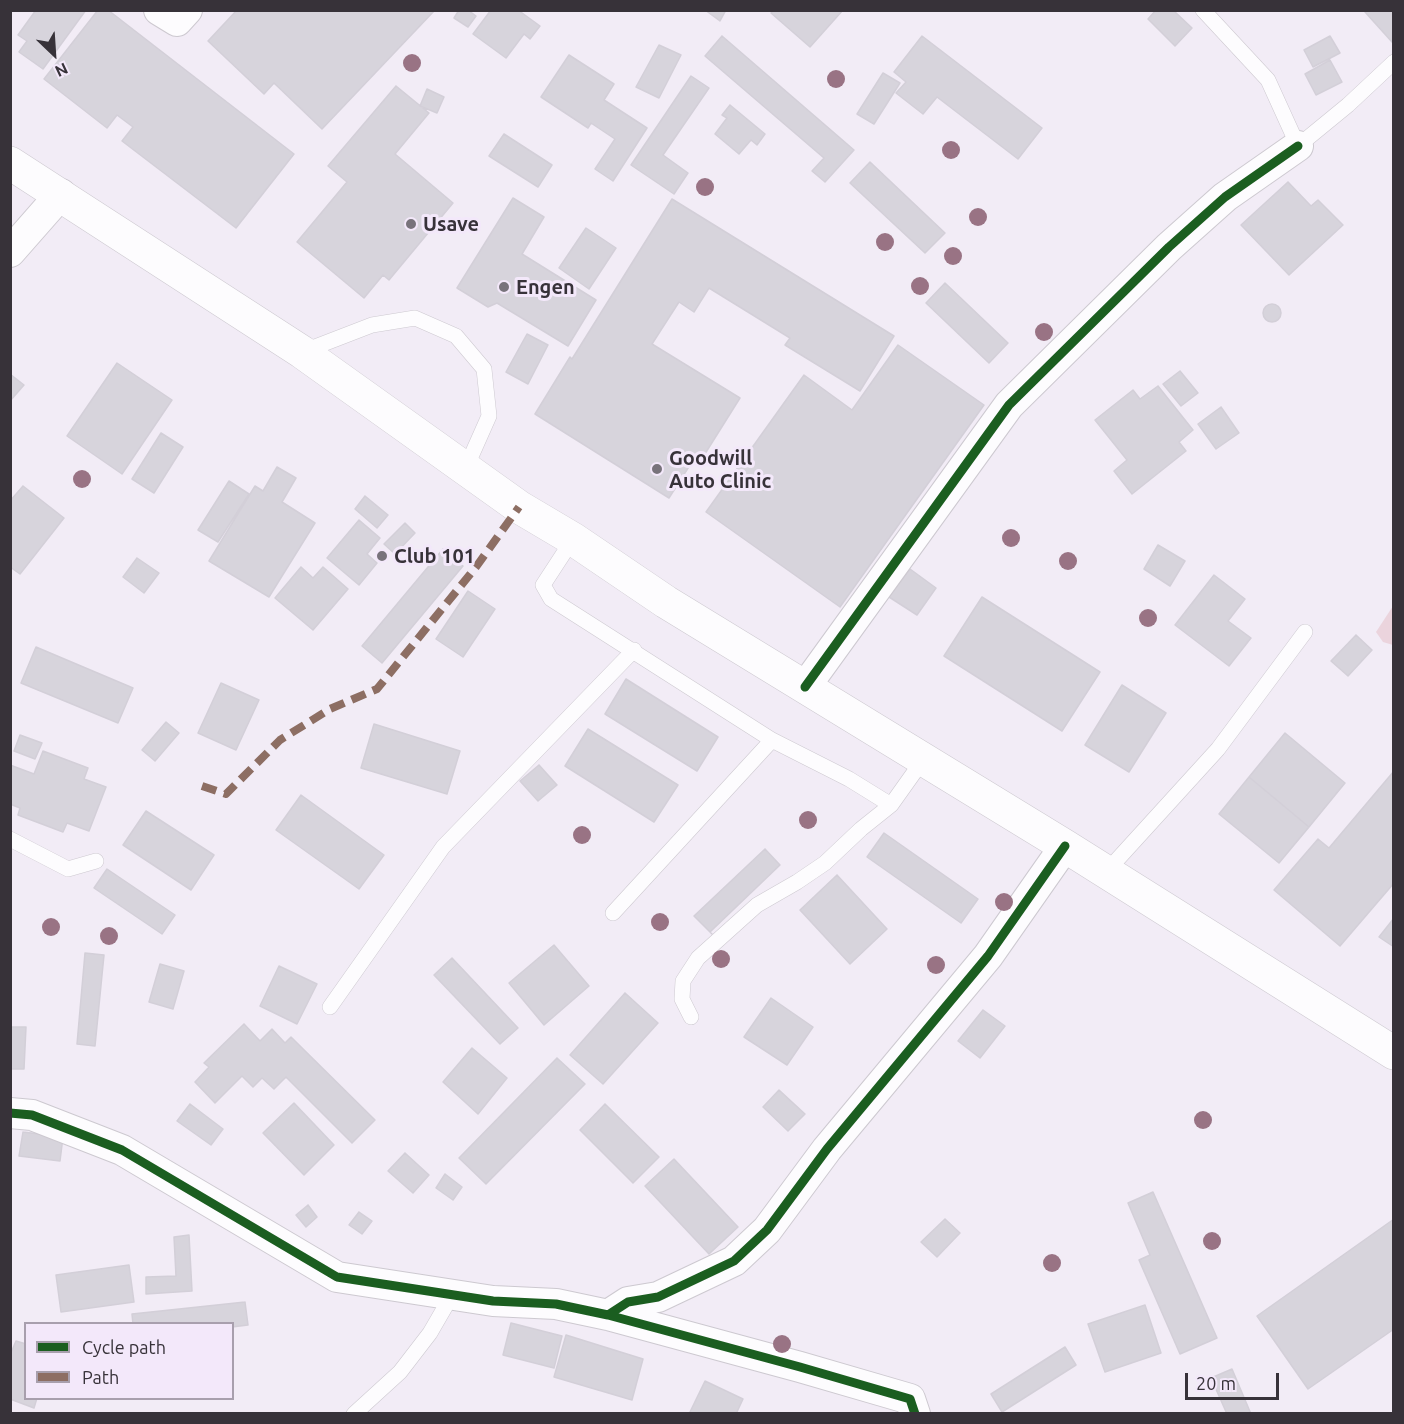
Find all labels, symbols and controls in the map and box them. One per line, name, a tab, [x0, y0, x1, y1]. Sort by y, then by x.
north arrow	[24, 24, 84, 84]
text: N	[52, 60, 71, 81]
place label: Usave	[423, 212, 479, 236]
marker: Usave	[404, 217, 418, 231]
place label: Engen	[516, 275, 575, 299]
marker: Engen	[497, 280, 511, 294]
place label: Goodwill Auto Clinic	[669, 446, 771, 493]
marker: Goodwill Auto Clinic	[650, 462, 664, 476]
place label: Club 101	[394, 544, 475, 568]
marker: Club 101	[375, 549, 389, 563]
legend	[24, 1322, 234, 1400]
text: Cycle path	[82, 1337, 166, 1357]
scale bar	[1188, 1361, 1282, 1399]
text: Path	[82, 1367, 119, 1387]
text: 20 m	[1196, 1373, 1236, 1393]

